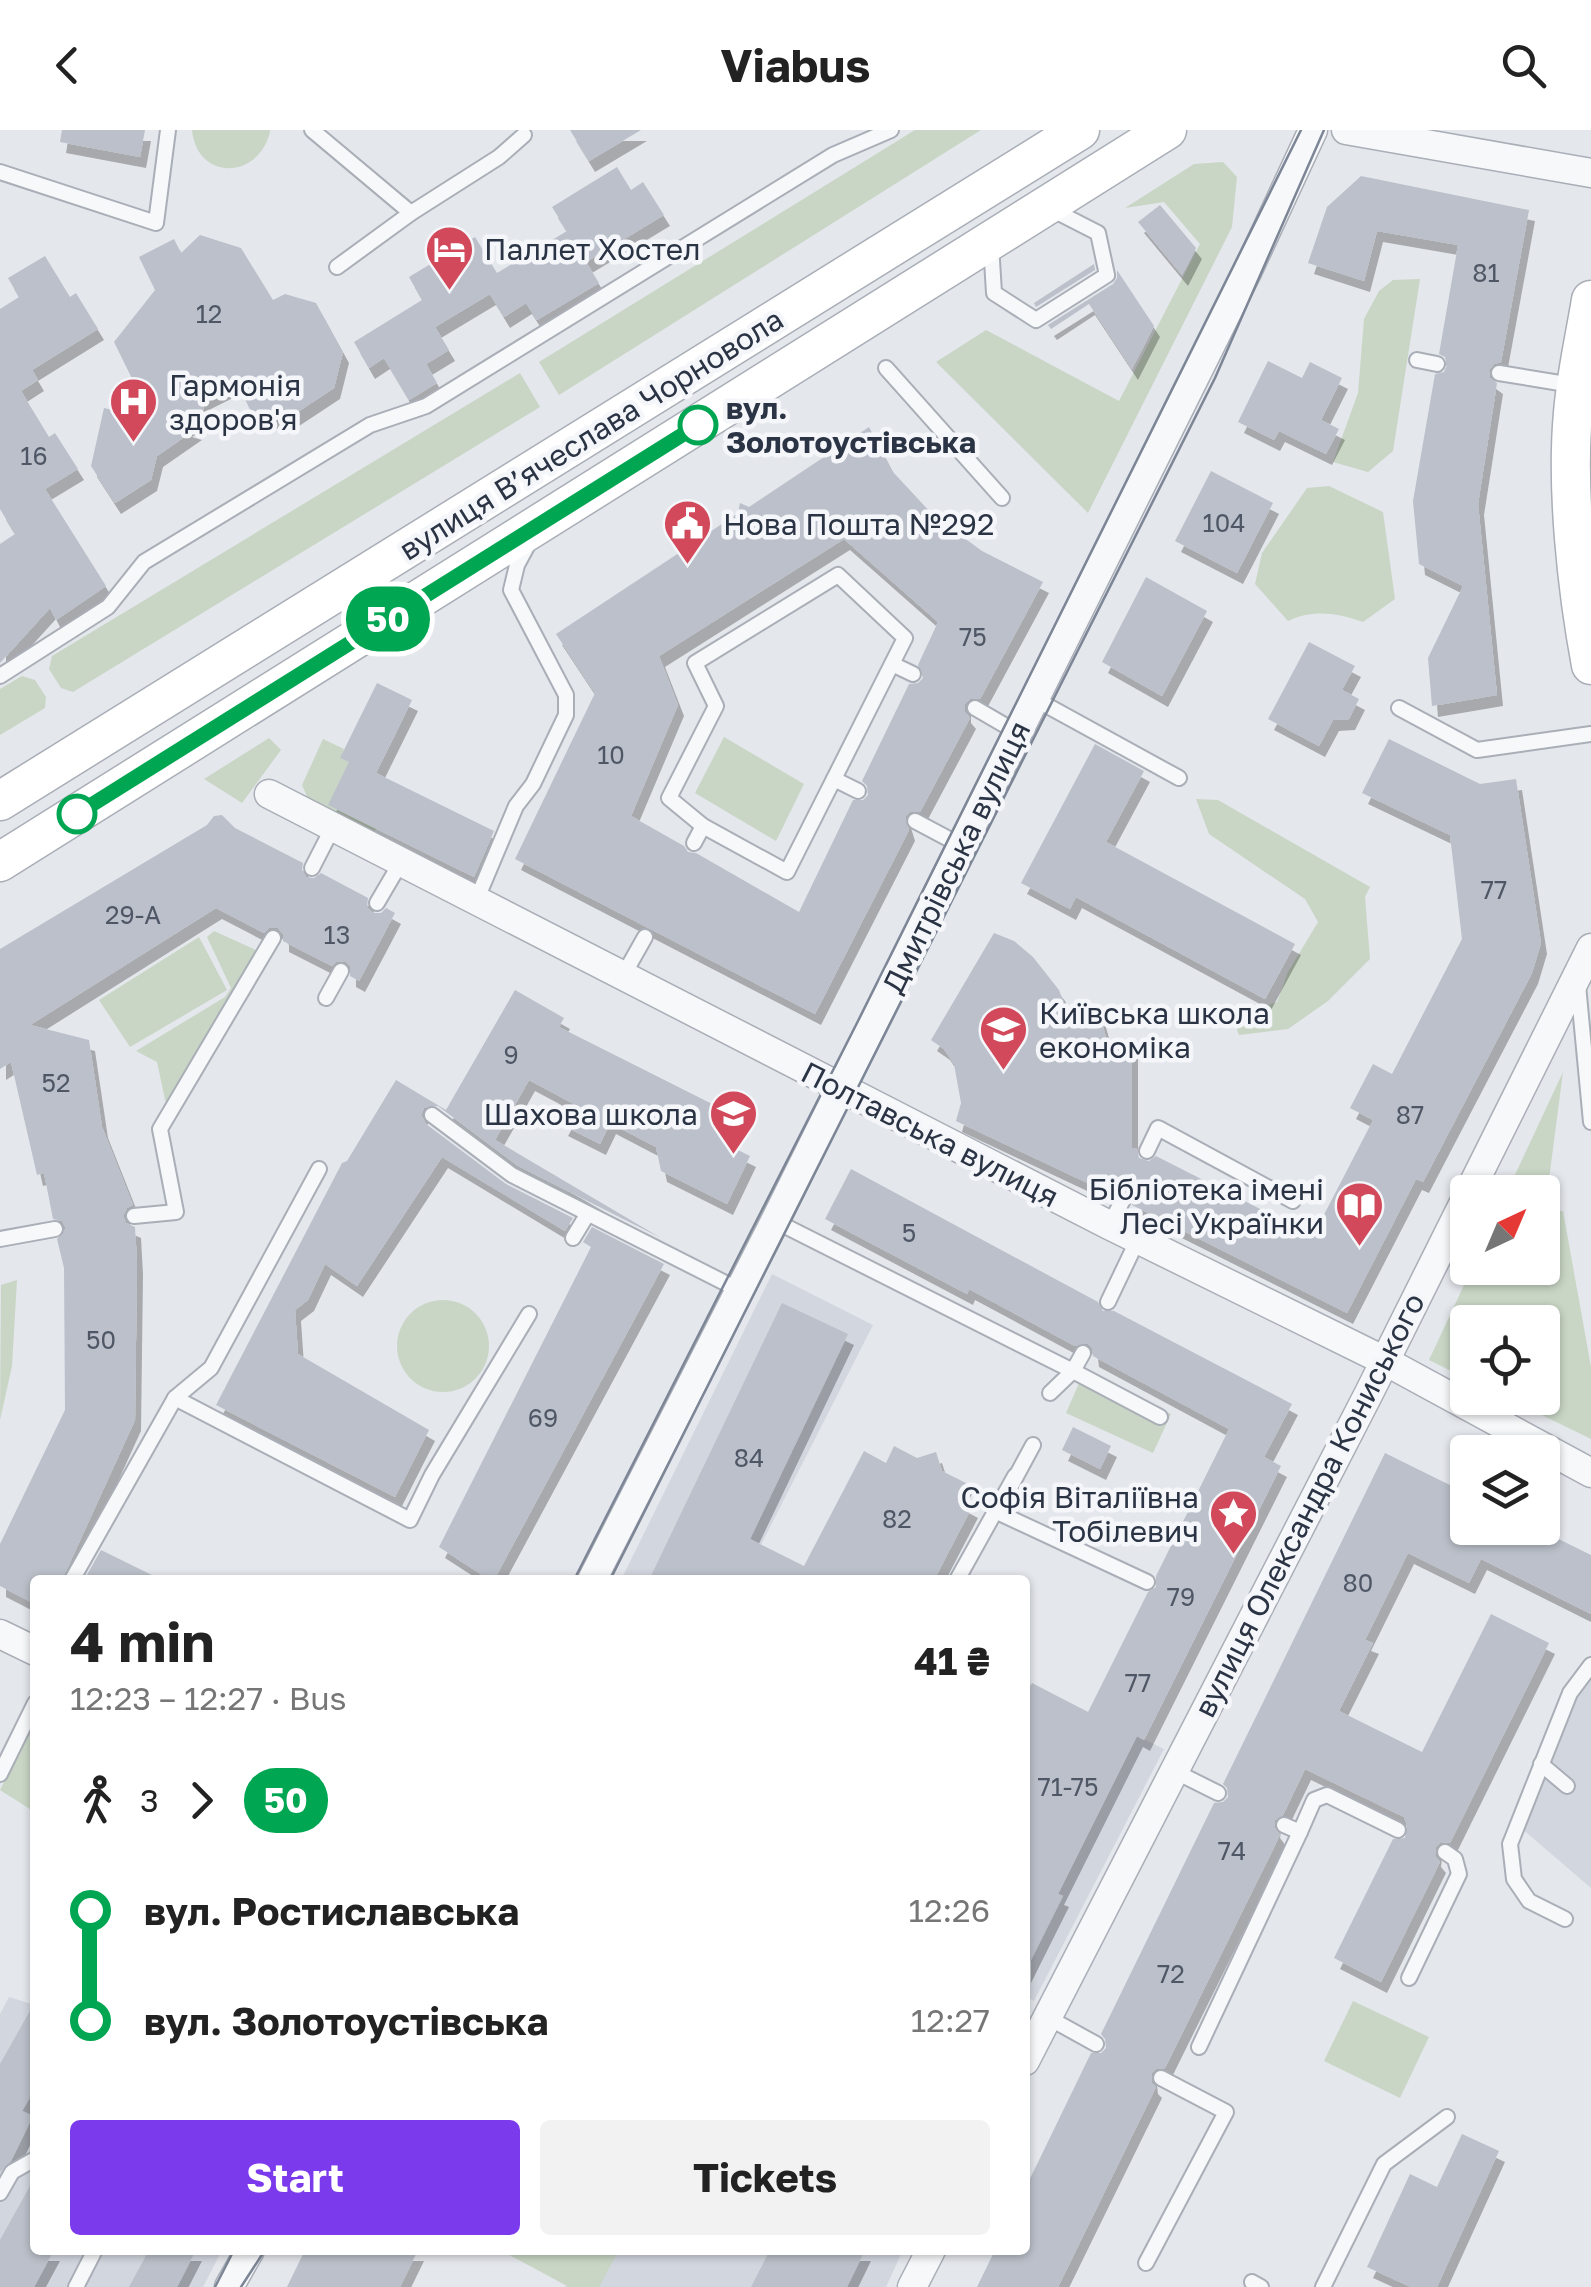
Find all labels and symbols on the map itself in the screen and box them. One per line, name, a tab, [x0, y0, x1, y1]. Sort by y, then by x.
hotel icon: Паллет Хостел	[423, 223, 475, 291]
place label: Паллет Хостел	[484, 231, 700, 267]
house number: 81	[1472, 257, 1500, 288]
house number: 12	[196, 298, 222, 329]
street label: вулиця Вʼячеслава Чорновола	[392, 301, 790, 567]
place label: Гармонія здоров'я	[169, 367, 301, 437]
hospital icon: Гармонія здоров'я	[108, 376, 160, 444]
place label: вул. Золотоустiвська	[726, 390, 976, 460]
marker: вул. Золотоустiвська	[679, 406, 717, 444]
house number: 16	[20, 440, 48, 471]
public building icon: Нова Пошта №292	[662, 498, 714, 566]
place label: Нова Пошта №292	[723, 506, 994, 542]
house number: 104	[1203, 507, 1245, 538]
line badge: 50	[343, 586, 433, 652]
house number: 75	[959, 621, 987, 652]
street label: Дмитрівська вулиця	[875, 715, 1037, 999]
house number: 10	[597, 739, 625, 770]
unlabelled marker	[58, 795, 96, 833]
house number: 77	[1481, 874, 1507, 905]
house number: 29-А	[105, 899, 161, 930]
house number: 13	[324, 919, 350, 950]
place label: Київська школа економіка	[1039, 995, 1270, 1065]
school or university icon: Київська школа економіка	[978, 1004, 1030, 1072]
house number: 9	[503, 1039, 519, 1070]
street label: Полтавська вулиця	[795, 1054, 1065, 1214]
house number: 52	[41, 1067, 71, 1098]
school or university icon: Шахова школа	[707, 1088, 759, 1156]
place label: Шахова школа	[484, 1096, 698, 1132]
house number: 87	[1396, 1099, 1424, 1130]
place label: Бібліотека імені Лесі Українки	[1089, 1171, 1324, 1241]
north arrow	[1450, 1175, 1560, 1285]
library icon: Бібліотека імені Лесі Українки	[1333, 1180, 1385, 1248]
house number: 5	[902, 1217, 916, 1248]
street label: вулиця Олександра Кониського	[1186, 1287, 1432, 1723]
house number: 50	[86, 1324, 116, 1355]
house number: 69	[528, 1402, 558, 1433]
house number: 84	[734, 1442, 764, 1473]
place label: Софія Віталіївна Тобілевич	[960, 1479, 1199, 1549]
place icon: Софія Віталіївна Тобілевич	[1208, 1488, 1260, 1556]
house number: 82	[882, 1503, 912, 1534]
house number: 80	[1343, 1567, 1373, 1598]
house number: 79	[1167, 1581, 1195, 1612]
house number: 77	[1125, 1667, 1151, 1698]
house number: 71-75	[1037, 1771, 1099, 1802]
house number: 74	[1218, 1835, 1246, 1866]
house number: 72	[1157, 1958, 1185, 1989]

